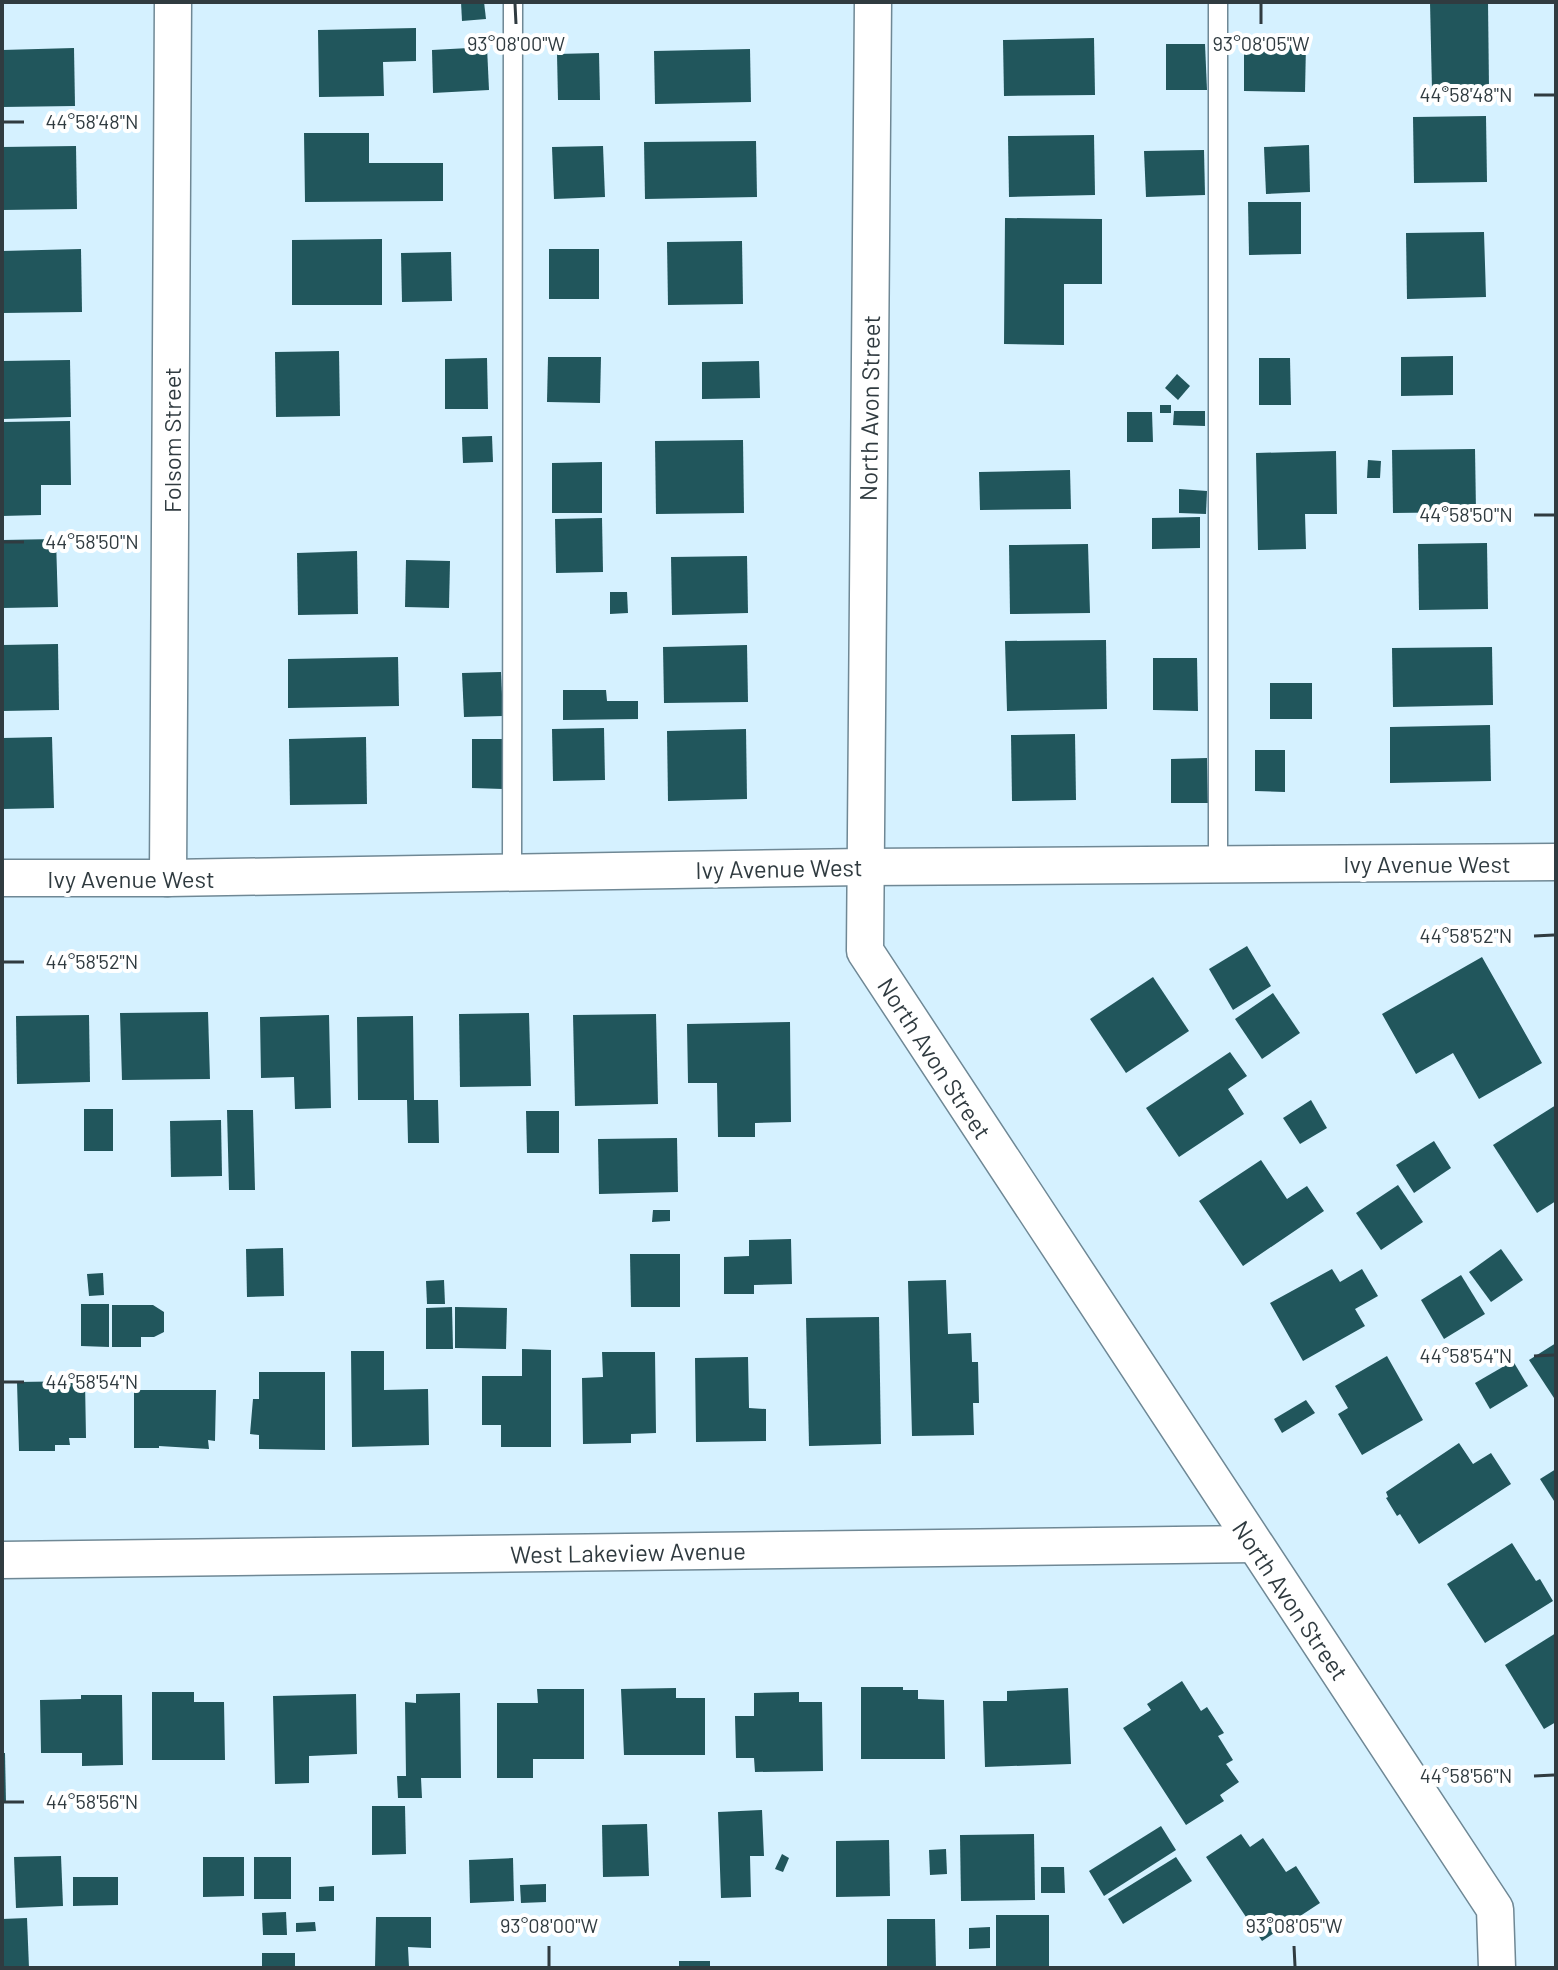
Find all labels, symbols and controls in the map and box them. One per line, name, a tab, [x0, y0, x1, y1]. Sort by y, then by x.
text: 93°08'00"W	[467, 31, 565, 55]
text: 93°08'05"W	[1212, 31, 1310, 55]
text: 44°58'48"N	[1419, 82, 1513, 106]
text: 44°58'48"N	[45, 109, 139, 133]
street label: North Avon Street	[853, 315, 885, 501]
street label: Folsom Street	[157, 367, 186, 513]
text: 44°58'50"N	[1419, 502, 1513, 526]
text: 44°58'50"N	[45, 529, 139, 553]
street label: Ivy Avenue West	[1343, 849, 1511, 878]
street label: Ivy Avenue West	[695, 852, 863, 884]
street label: Ivy Avenue West	[47, 864, 215, 893]
text: 44°58'52"N	[1420, 923, 1512, 947]
text: 44°58'52"N	[46, 949, 138, 973]
street label: North Avon Street	[872, 972, 998, 1144]
text: 44°58'54"N	[1420, 1343, 1512, 1367]
text: 44°58'54"N	[46, 1369, 138, 1393]
street label: North Avon Street	[1227, 1515, 1355, 1685]
street label: West Lakeview Avenue	[510, 1535, 746, 1569]
text: 44°58'56"N	[1420, 1763, 1512, 1787]
text: 44°58'56"N	[46, 1789, 138, 1813]
text: 93°08'00"W	[500, 1913, 598, 1937]
text: 93°08'05"W	[1245, 1913, 1343, 1937]

